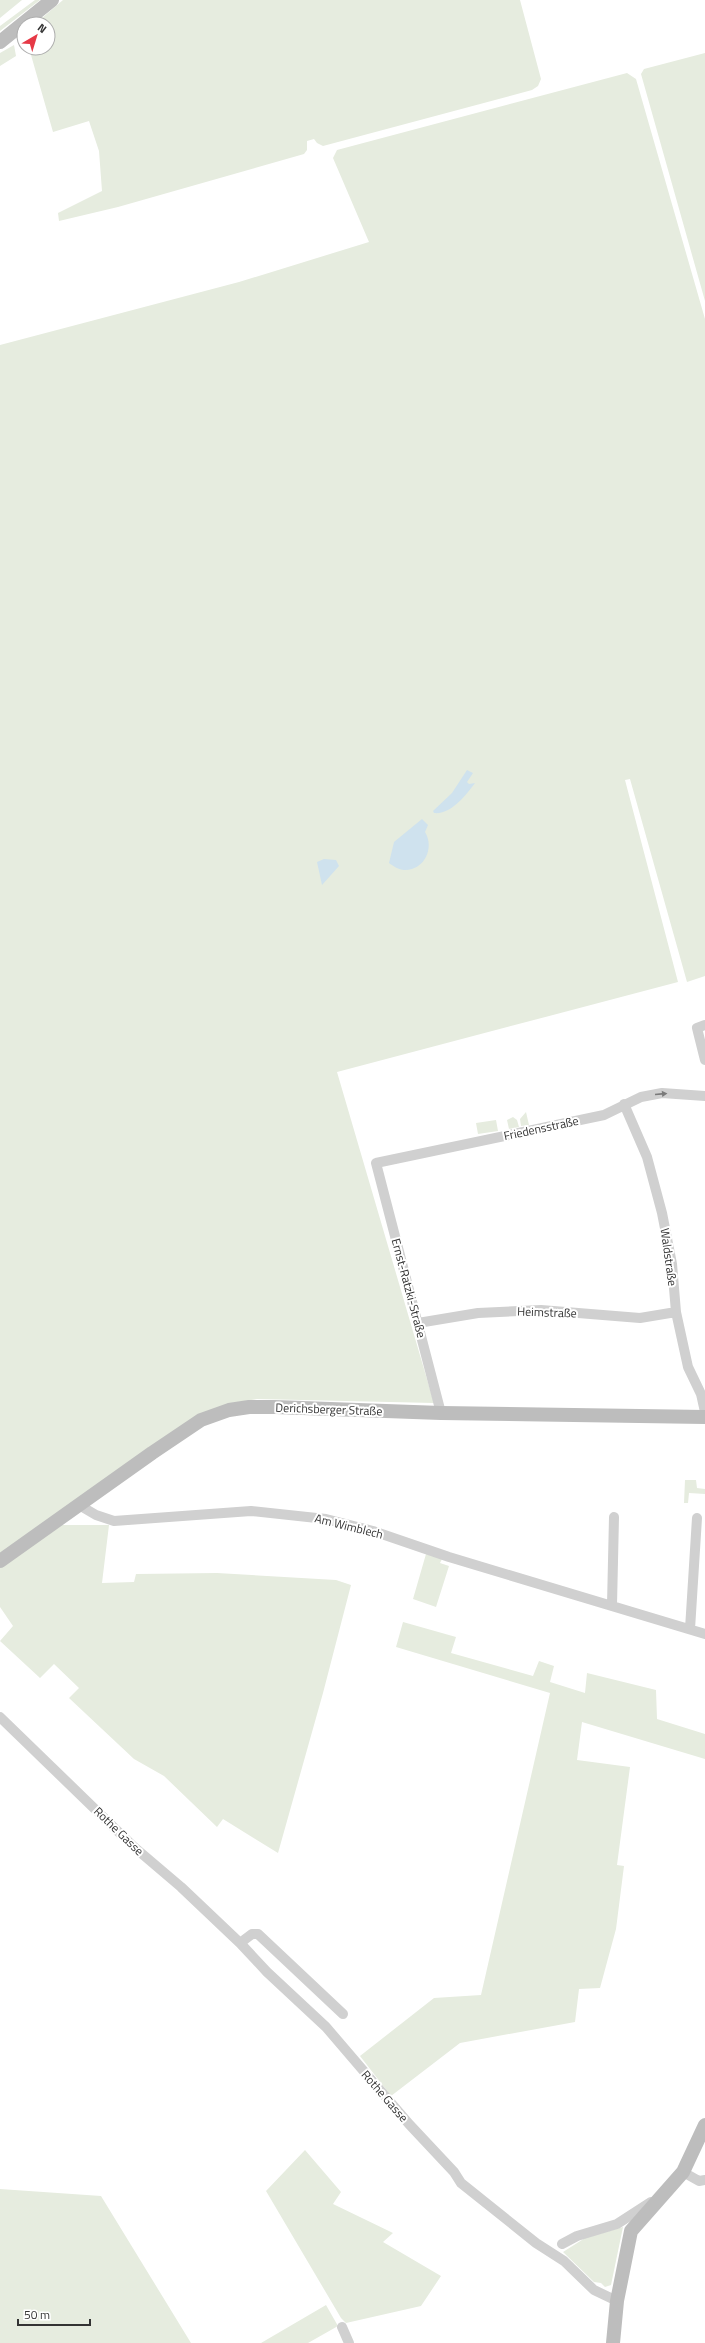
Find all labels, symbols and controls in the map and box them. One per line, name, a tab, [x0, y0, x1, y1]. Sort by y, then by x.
north arrow	[16, 16, 56, 56]
text: N	[34, 19, 50, 37]
one-way arrow	[655, 1091, 667, 1098]
street label: Friedensstraße	[502, 1111, 580, 1145]
street label: Waldstraße	[656, 1227, 682, 1287]
street label: Ernst-Ratzki-Straße	[387, 1236, 431, 1340]
street label: Heimstraße	[517, 1301, 577, 1323]
street label: Derichsberger Straße	[275, 1398, 383, 1420]
street label: Am Wimblech	[313, 1508, 385, 1544]
street label: Rothe Gasse	[90, 1802, 148, 1860]
street label: Rothe Gasse	[357, 2066, 413, 2126]
scale bar	[18, 2301, 90, 2327]
text: 50 m	[24, 2305, 50, 2324]

